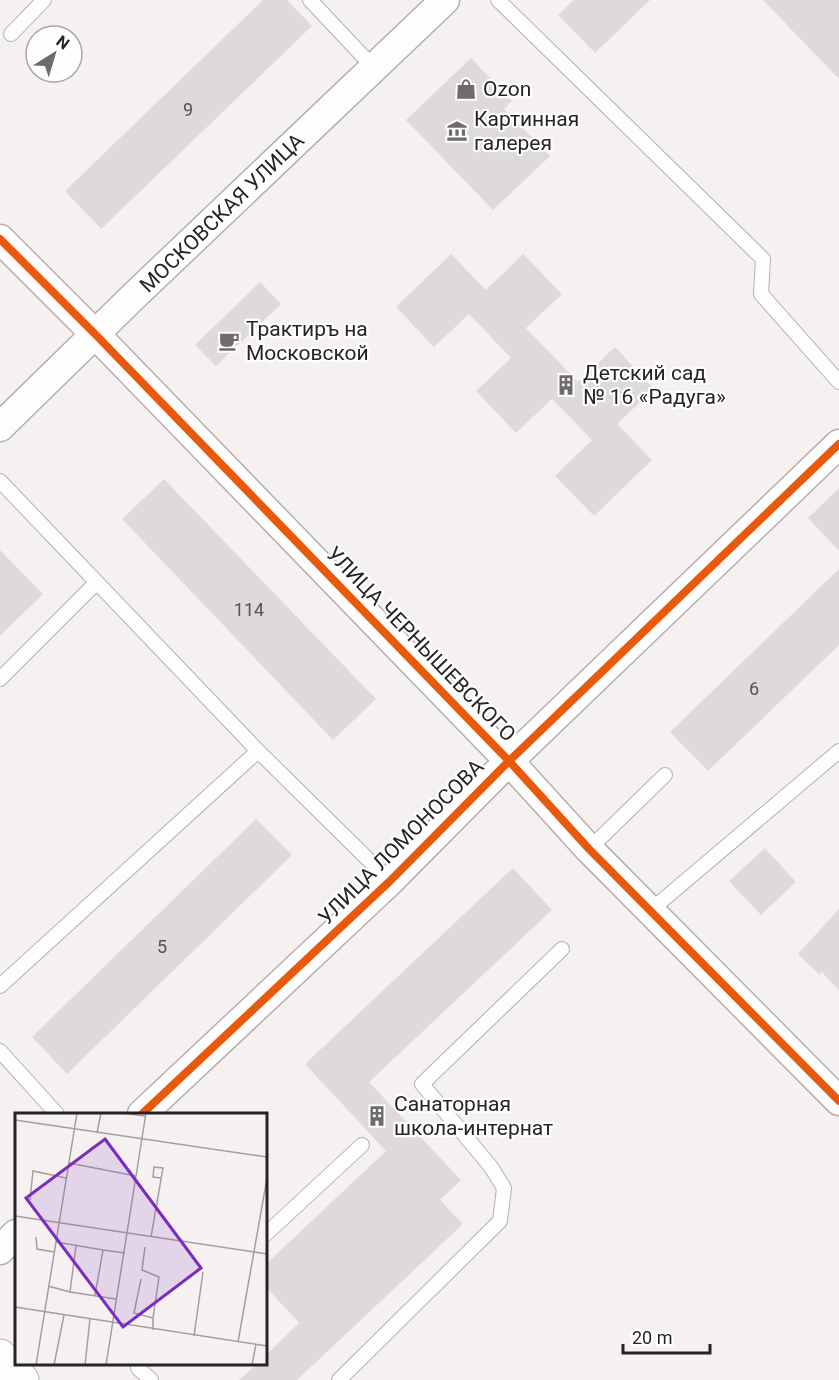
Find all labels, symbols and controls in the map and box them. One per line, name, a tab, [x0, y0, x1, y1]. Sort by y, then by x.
north arrow	[24, 24, 84, 84]
text: N	[52, 31, 73, 53]
shop icon: Ozon	[454, 77, 478, 101]
place label: Ozon	[483, 77, 531, 101]
house number: 9	[183, 99, 193, 120]
place label: Картинная галерея	[474, 107, 579, 155]
museum icon: Картинная галерея	[445, 119, 469, 143]
street label: МОСКОВСКАЯ УЛИЦА	[135, 128, 309, 297]
place label: Трактиръ на Московской	[246, 317, 369, 365]
cafe icon: Трактиръ на Московской	[217, 329, 241, 353]
place label: Детский сад № 16 «Радуга»	[583, 361, 726, 409]
building icon: Детский сад № 16 «Радуга»	[554, 373, 578, 397]
street label: УЛИЦА ЧЕРНЫШЕВСКОГО	[322, 542, 520, 746]
house number: 114	[234, 599, 264, 620]
house number: 6	[749, 678, 759, 699]
street label: УЛИЦА ЛОМОНОСОВА	[314, 754, 489, 929]
house number: 5	[157, 936, 167, 957]
place label: Санаторная школа-интернат	[394, 1092, 553, 1140]
building icon: Санаторная школа-интернат	[365, 1104, 389, 1128]
inset map	[15, 1113, 267, 1365]
scale bar	[623, 1317, 710, 1355]
text: 20 m	[632, 1327, 672, 1348]

